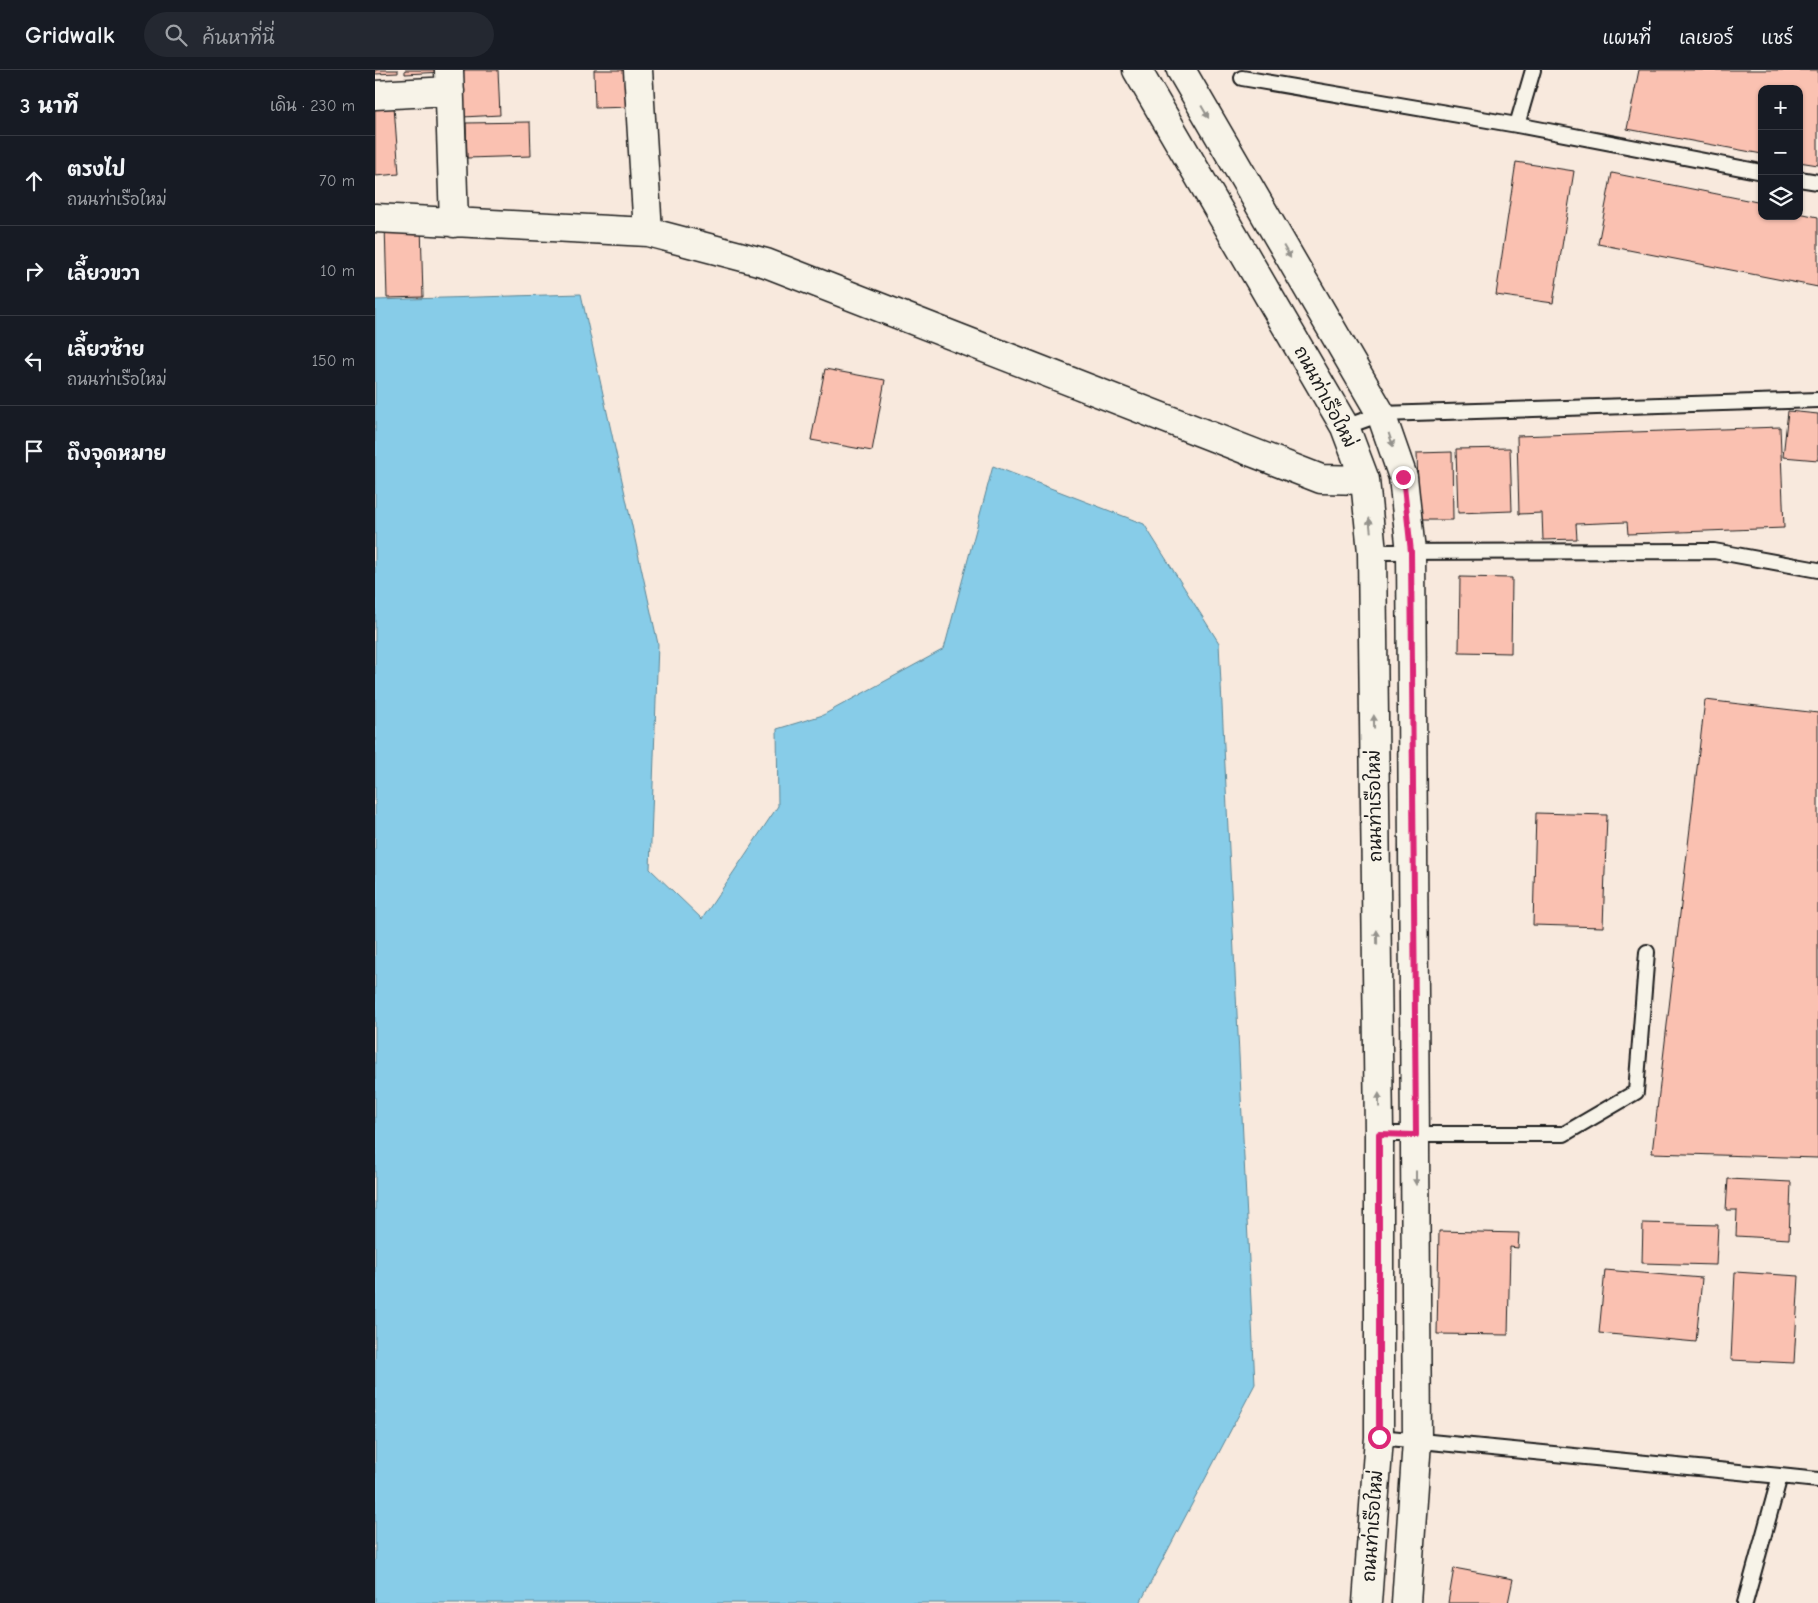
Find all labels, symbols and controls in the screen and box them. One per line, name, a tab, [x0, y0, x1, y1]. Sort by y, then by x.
search box	[144, 12, 494, 57]
text: Gridwalk	[25, 21, 114, 49]
icon: search	[162, 21, 190, 49]
text: ค้นหาที่นี่	[202, 27, 275, 49]
text: แผนที่	[1603, 28, 1651, 49]
text: เลเยอร์	[1679, 28, 1733, 49]
text: แชร์	[1761, 28, 1793, 49]
map controls	[1758, 85, 1803, 220]
button: +	[1758, 85, 1803, 130]
text: 3 นาที	[20, 94, 78, 118]
text: เดิน · 230 m	[270, 97, 355, 115]
one-way arrow	[1201, 106, 1210, 119]
button: −	[1758, 130, 1803, 175]
text: ตรงไป	[67, 159, 125, 181]
icon: ahead	[20, 167, 48, 195]
text: 70 m	[319, 172, 355, 190]
button: layers	[1758, 175, 1803, 220]
text: ถนนท่าเรือใหม่	[67, 191, 167, 209]
one-way arrow	[1283, 246, 1292, 259]
icon: right	[20, 257, 48, 285]
text: 10 m	[320, 262, 355, 280]
text: เลี้ยวขวา	[67, 263, 140, 285]
text: เลี้ยวซ้าย	[67, 339, 144, 361]
street label: ถนนท่าเรือใหม่	[1289, 341, 1363, 451]
icon: left	[20, 347, 48, 375]
text: 150 m	[312, 352, 355, 370]
text: ถนนท่าเรือใหม่	[67, 371, 167, 389]
one-way arrow	[1387, 433, 1395, 448]
icon: arrive	[20, 437, 48, 465]
text: ถึงจุดหมาย	[67, 443, 166, 465]
route end	[1392, 466, 1415, 489]
one-way arrow	[1366, 517, 1374, 533]
one-way arrow	[1370, 714, 1378, 730]
street label: ถนนท่าเรือใหม่	[1361, 750, 1386, 862]
one-way arrow	[1373, 929, 1381, 945]
one-way arrow	[1375, 1091, 1383, 1107]
one-way arrow	[1412, 1170, 1420, 1186]
route start	[1368, 1426, 1391, 1449]
street label: ถนนท่าเรือใหม่	[1356, 1469, 1387, 1583]

